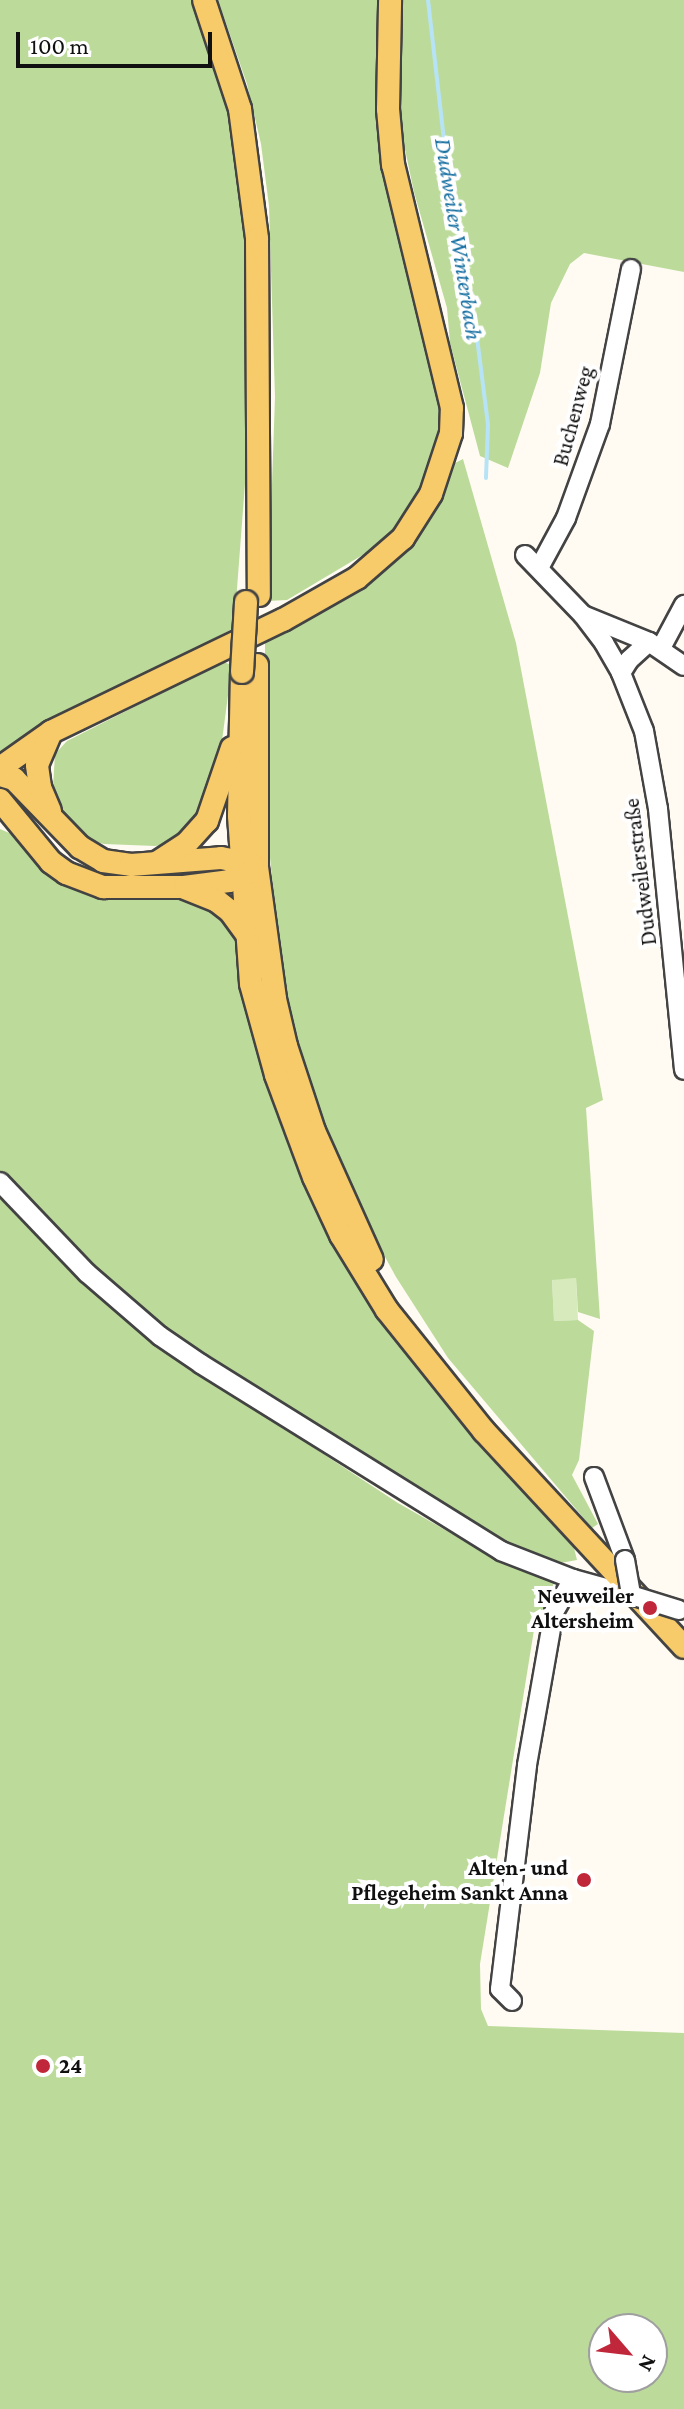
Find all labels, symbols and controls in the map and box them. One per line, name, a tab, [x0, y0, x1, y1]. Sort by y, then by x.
scale bar	[20, 16, 216, 66]
text: 100 m	[30, 32, 89, 59]
water label: Dudweiler Winterbach	[429, 136, 489, 342]
street label: Buchenweg	[547, 363, 599, 469]
street label: Dudweilerstraße	[618, 797, 662, 947]
place label: Neuweiler Altersheim	[531, 1582, 634, 1634]
marker: Neuweiler Altersheim	[641, 1599, 659, 1617]
place label: Alten- und Pflegeheim Sankt Anna	[351, 1854, 568, 1906]
marker: Alten- und Pflegeheim Sankt Anna	[575, 1871, 593, 1889]
place label: 24	[59, 2053, 82, 2079]
marker: 24	[34, 2057, 52, 2075]
north arrow	[588, 2313, 668, 2393]
text: N	[633, 2351, 662, 2376]

